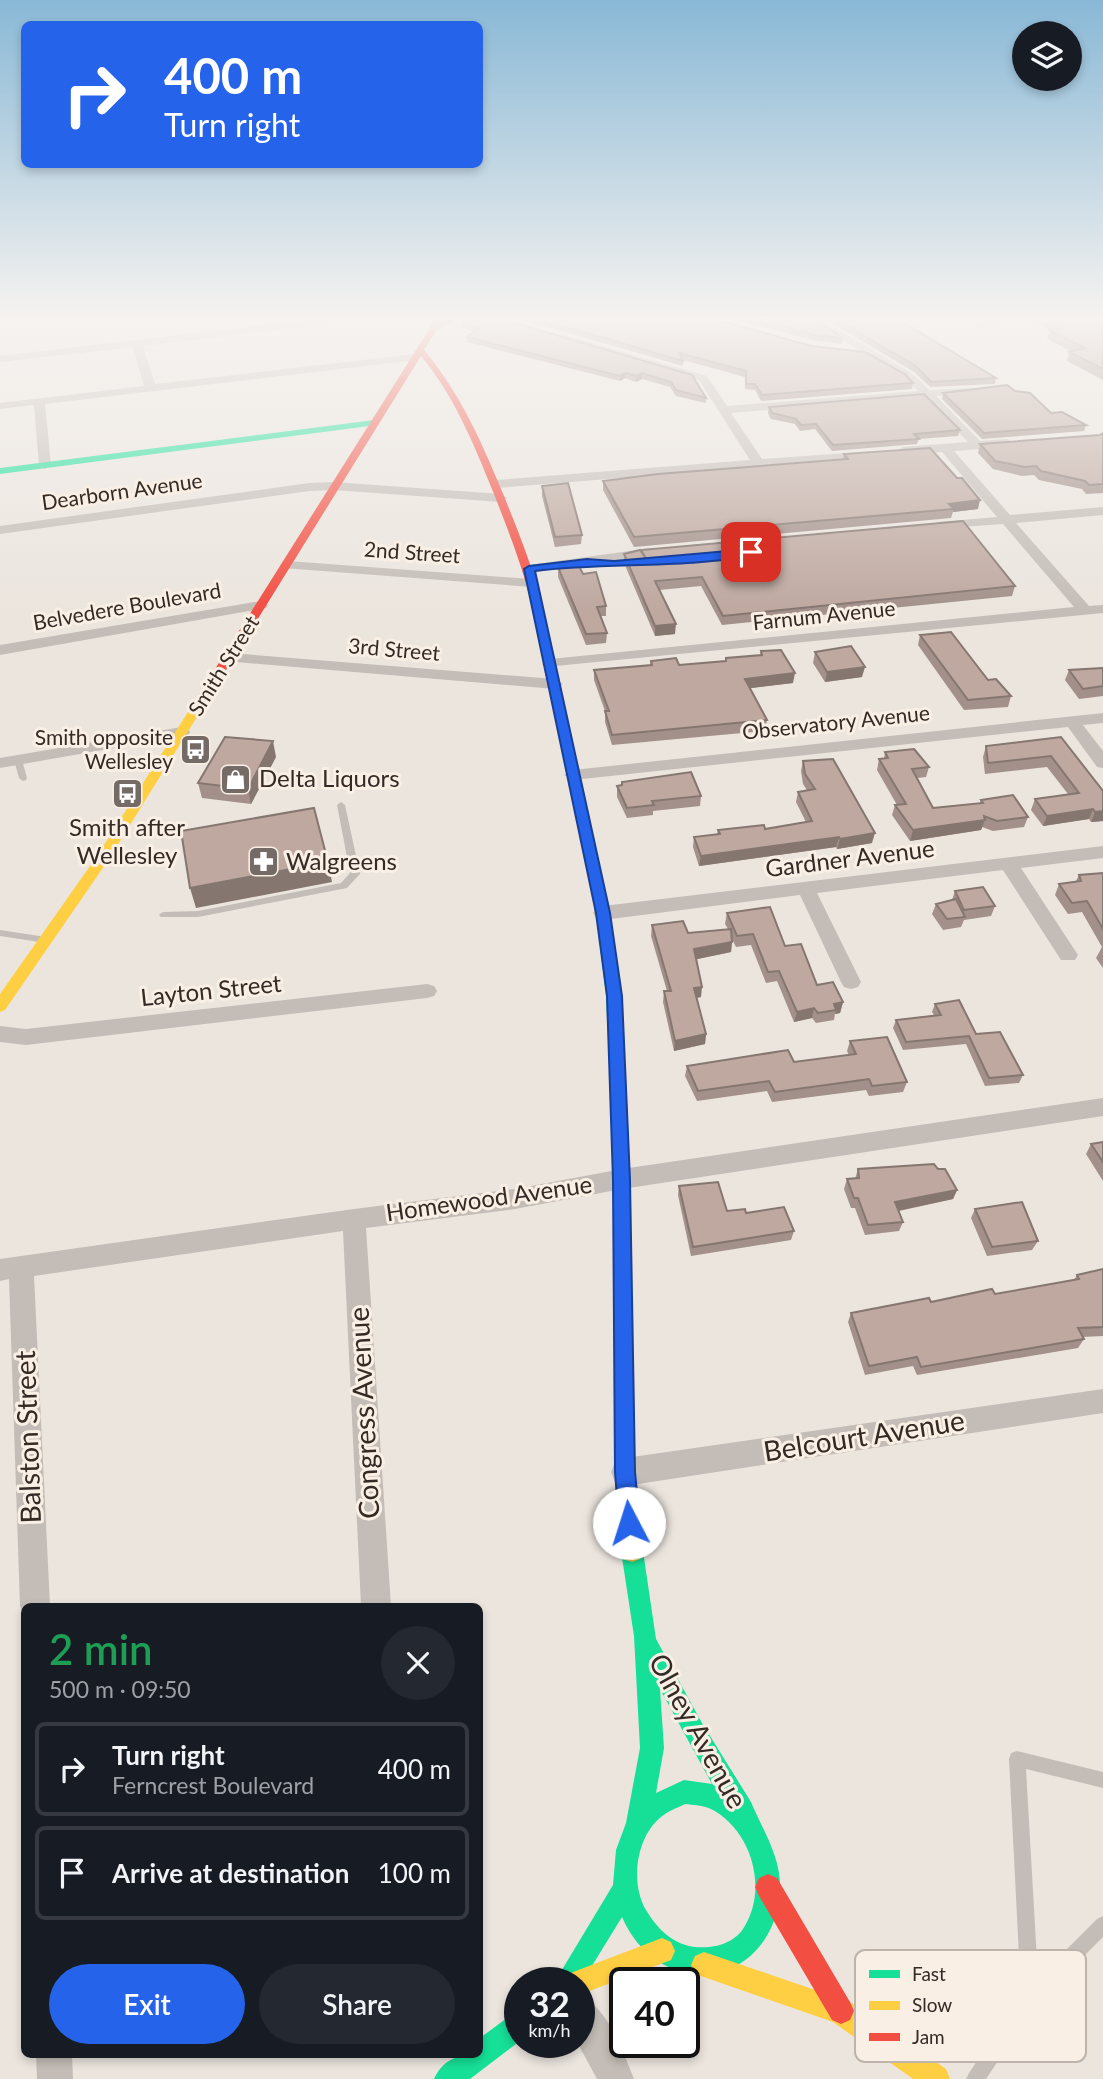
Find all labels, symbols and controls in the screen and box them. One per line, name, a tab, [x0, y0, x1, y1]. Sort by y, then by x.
map controls	[1012, 21, 1082, 91]
button: layers	[1012, 21, 1082, 91]
text: 400 m	[164, 46, 302, 104]
icon: right	[49, 49, 140, 140]
text: Turn right	[164, 105, 300, 144]
street label: Dearborn Avenue	[40, 467, 204, 514]
pin	[721, 522, 781, 582]
icon: arrive	[732, 533, 770, 571]
street label: 2nd Street	[363, 536, 461, 567]
street label: Belvedere Boulevard	[31, 577, 223, 634]
street label: Farnum Avenue	[751, 595, 896, 634]
street label: Smith Street	[182, 610, 264, 720]
street label: 3rd Street	[347, 632, 441, 665]
street label: Observatory Avenue	[741, 699, 931, 744]
place label: Smith opposite Wellesley	[35, 724, 173, 773]
bus stop icon: Smith opposite Wellesley	[179, 733, 213, 767]
shop icon: Delta Liquors	[219, 762, 253, 796]
place label: Delta Liquors	[259, 763, 400, 792]
bus stop icon: Smith after Wellesley	[110, 777, 144, 811]
place label: Smith after Wellesley	[69, 812, 185, 869]
street label: Gardner Avenue	[764, 833, 936, 882]
pharmacy icon: Walgreens	[246, 845, 280, 879]
place label: Walgreens	[286, 846, 397, 875]
street label: Layton Street	[139, 968, 283, 1011]
street label: Homewood Avenue	[384, 1169, 594, 1226]
street label: Congress Avenue	[340, 1306, 386, 1520]
street label: Balston Street	[7, 1350, 47, 1524]
street label: Belcourt Avenue	[761, 1402, 967, 1468]
position arrow	[592, 1486, 666, 1560]
text: 2 min	[49, 1624, 153, 1674]
button: close	[381, 1626, 455, 1700]
street label: Olney Avenue	[642, 1647, 755, 1814]
text: 500 m · 09:50	[49, 1675, 191, 1703]
text: Turn right	[112, 1739, 225, 1771]
icon: right	[53, 1750, 91, 1788]
text: 400 m	[378, 1753, 451, 1785]
text: Ferncrest Boulevard	[112, 1771, 314, 1799]
icon: arrive	[53, 1854, 91, 1892]
text: Arrive at destination	[112, 1857, 349, 1889]
text: 100 m	[378, 1857, 451, 1889]
legend	[855, 1950, 1086, 2062]
text: Fast	[912, 1962, 946, 1985]
button: Exit	[49, 1964, 245, 2044]
button: Share	[259, 1964, 455, 2044]
speed limit sign: 40	[609, 1967, 700, 2058]
text: 32	[529, 1982, 570, 2024]
text: Slow	[912, 1993, 952, 2016]
text: km/h	[528, 2019, 571, 2041]
text: Jam	[912, 2025, 945, 2048]

